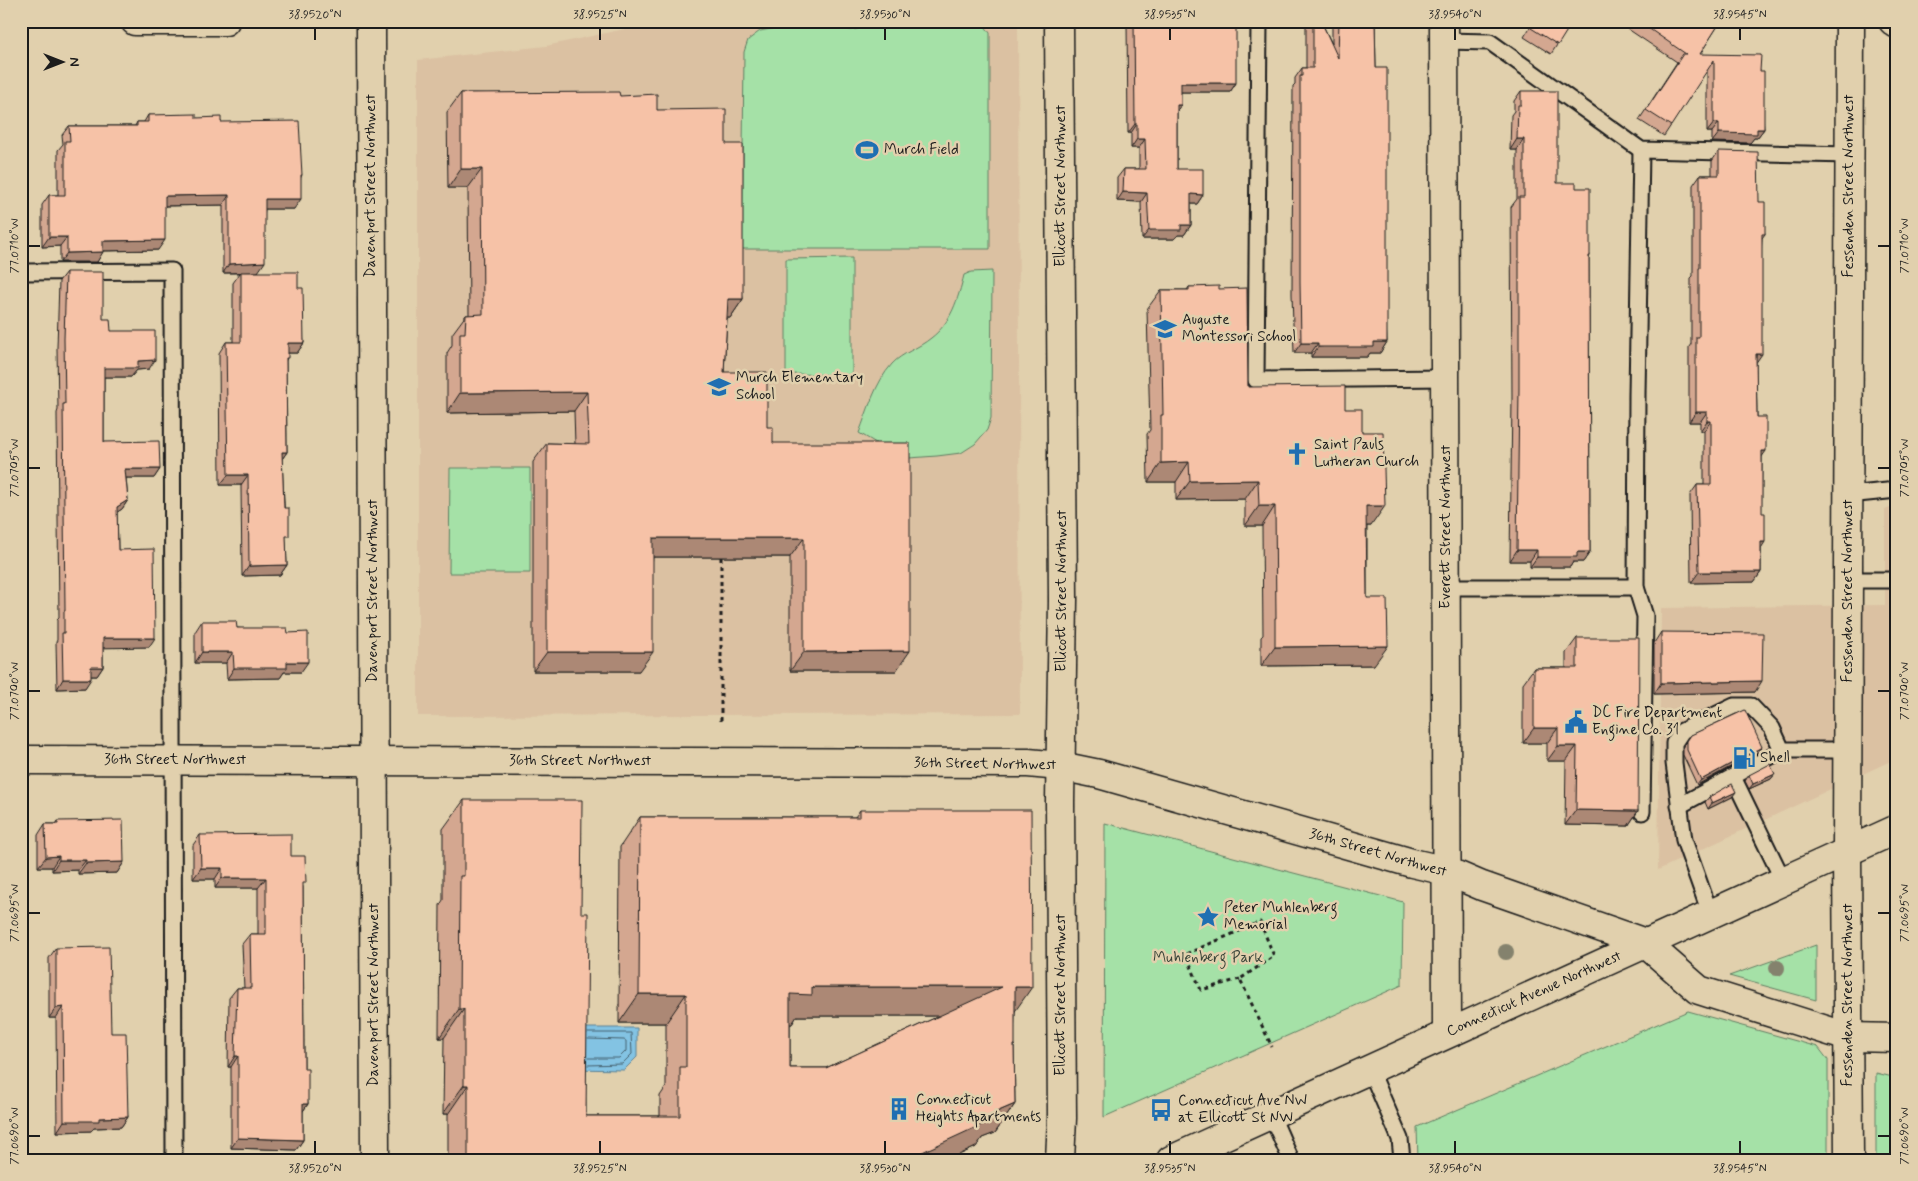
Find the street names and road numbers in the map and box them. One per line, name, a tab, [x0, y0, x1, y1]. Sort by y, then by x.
street label: Davenport Street Northwest	[361, 94, 381, 278]
street label: Fessenden Street Northwest	[1839, 94, 1859, 278]
street label: Ellicott Street Northwest	[1051, 104, 1071, 267]
street label: Everett Street Northwest	[1436, 444, 1456, 609]
street label: Davenport Street Northwest	[363, 499, 383, 683]
street label: Fessenden Street Northwest	[1838, 499, 1858, 683]
street label: Ellicott Street Northwest	[1052, 509, 1072, 672]
street label: 36th Street Northwest	[104, 750, 247, 770]
street label: 36th Street Northwest	[509, 751, 652, 771]
street label: 36th Street Northwest	[914, 753, 1057, 775]
street label: 36th Street Northwest	[1307, 824, 1450, 882]
street label: Davenport Street Northwest	[364, 903, 384, 1087]
street label: Fessenden Street Northwest	[1838, 903, 1858, 1087]
street label: Ellicott Street Northwest	[1051, 913, 1071, 1076]
street label: Connecticut Avenue Northwest	[1443, 946, 1625, 1042]

